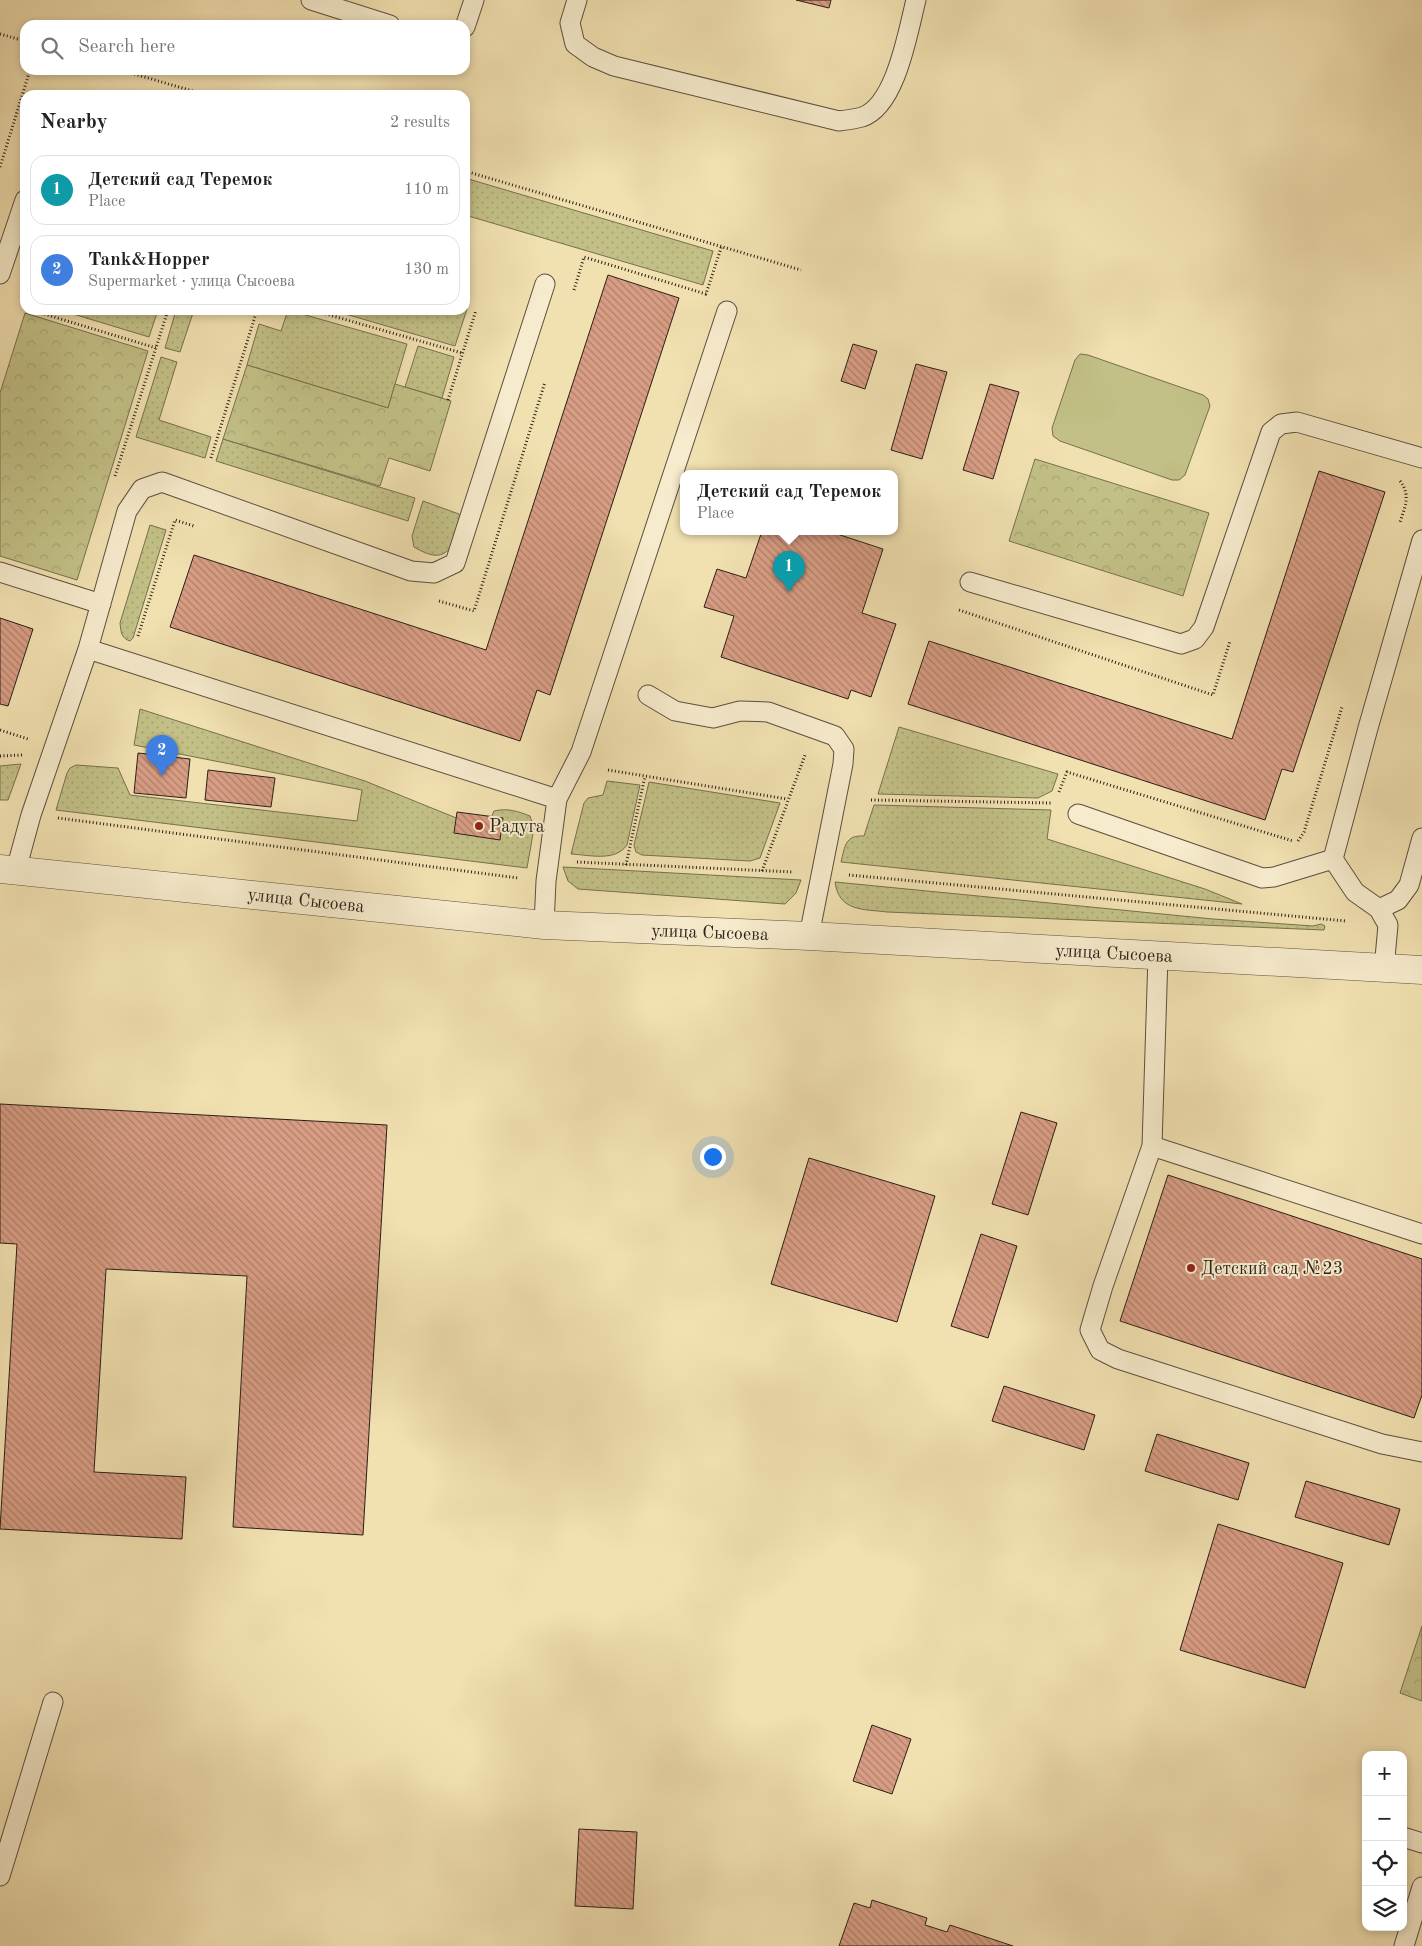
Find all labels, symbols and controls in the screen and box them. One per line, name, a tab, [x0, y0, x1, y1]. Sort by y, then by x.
search box	[20, 20, 470, 75]
icon: search	[38, 34, 66, 62]
text: Search here	[78, 38, 175, 57]
text: Nearby	[40, 112, 108, 133]
text: 2 results	[390, 115, 450, 131]
text: Детский сад Теремок	[88, 171, 272, 190]
text: 1	[52, 182, 62, 198]
text: 110 m	[404, 182, 449, 198]
text: Place	[88, 194, 125, 210]
text: Tank&Hopper	[88, 251, 210, 270]
text: 2	[52, 262, 62, 278]
text: 130 m	[404, 262, 449, 278]
text: Supermarket · улица Сысоева	[88, 274, 295, 290]
popup	[680, 470, 898, 535]
text: Детский сад Теремок	[697, 483, 881, 502]
text: Place	[697, 506, 734, 522]
pin: 1	[773, 551, 805, 592]
pin: 2	[146, 735, 178, 776]
place label: Радуга	[489, 818, 545, 836]
marker: Радуга	[473, 820, 485, 832]
street label: улица Сысоева	[246, 886, 365, 916]
street label: улица Сысоева	[651, 922, 769, 944]
street label: улица Сысоева	[1055, 942, 1173, 966]
your location	[700, 1144, 726, 1170]
place label: Детский сад №23	[1201, 1260, 1343, 1278]
marker: Детский сад №23	[1185, 1262, 1197, 1274]
map controls	[1362, 1751, 1407, 1931]
button: +	[1362, 1751, 1407, 1796]
button: −	[1362, 1796, 1407, 1841]
button: locate	[1362, 1841, 1407, 1886]
button: layers	[1362, 1886, 1407, 1931]

